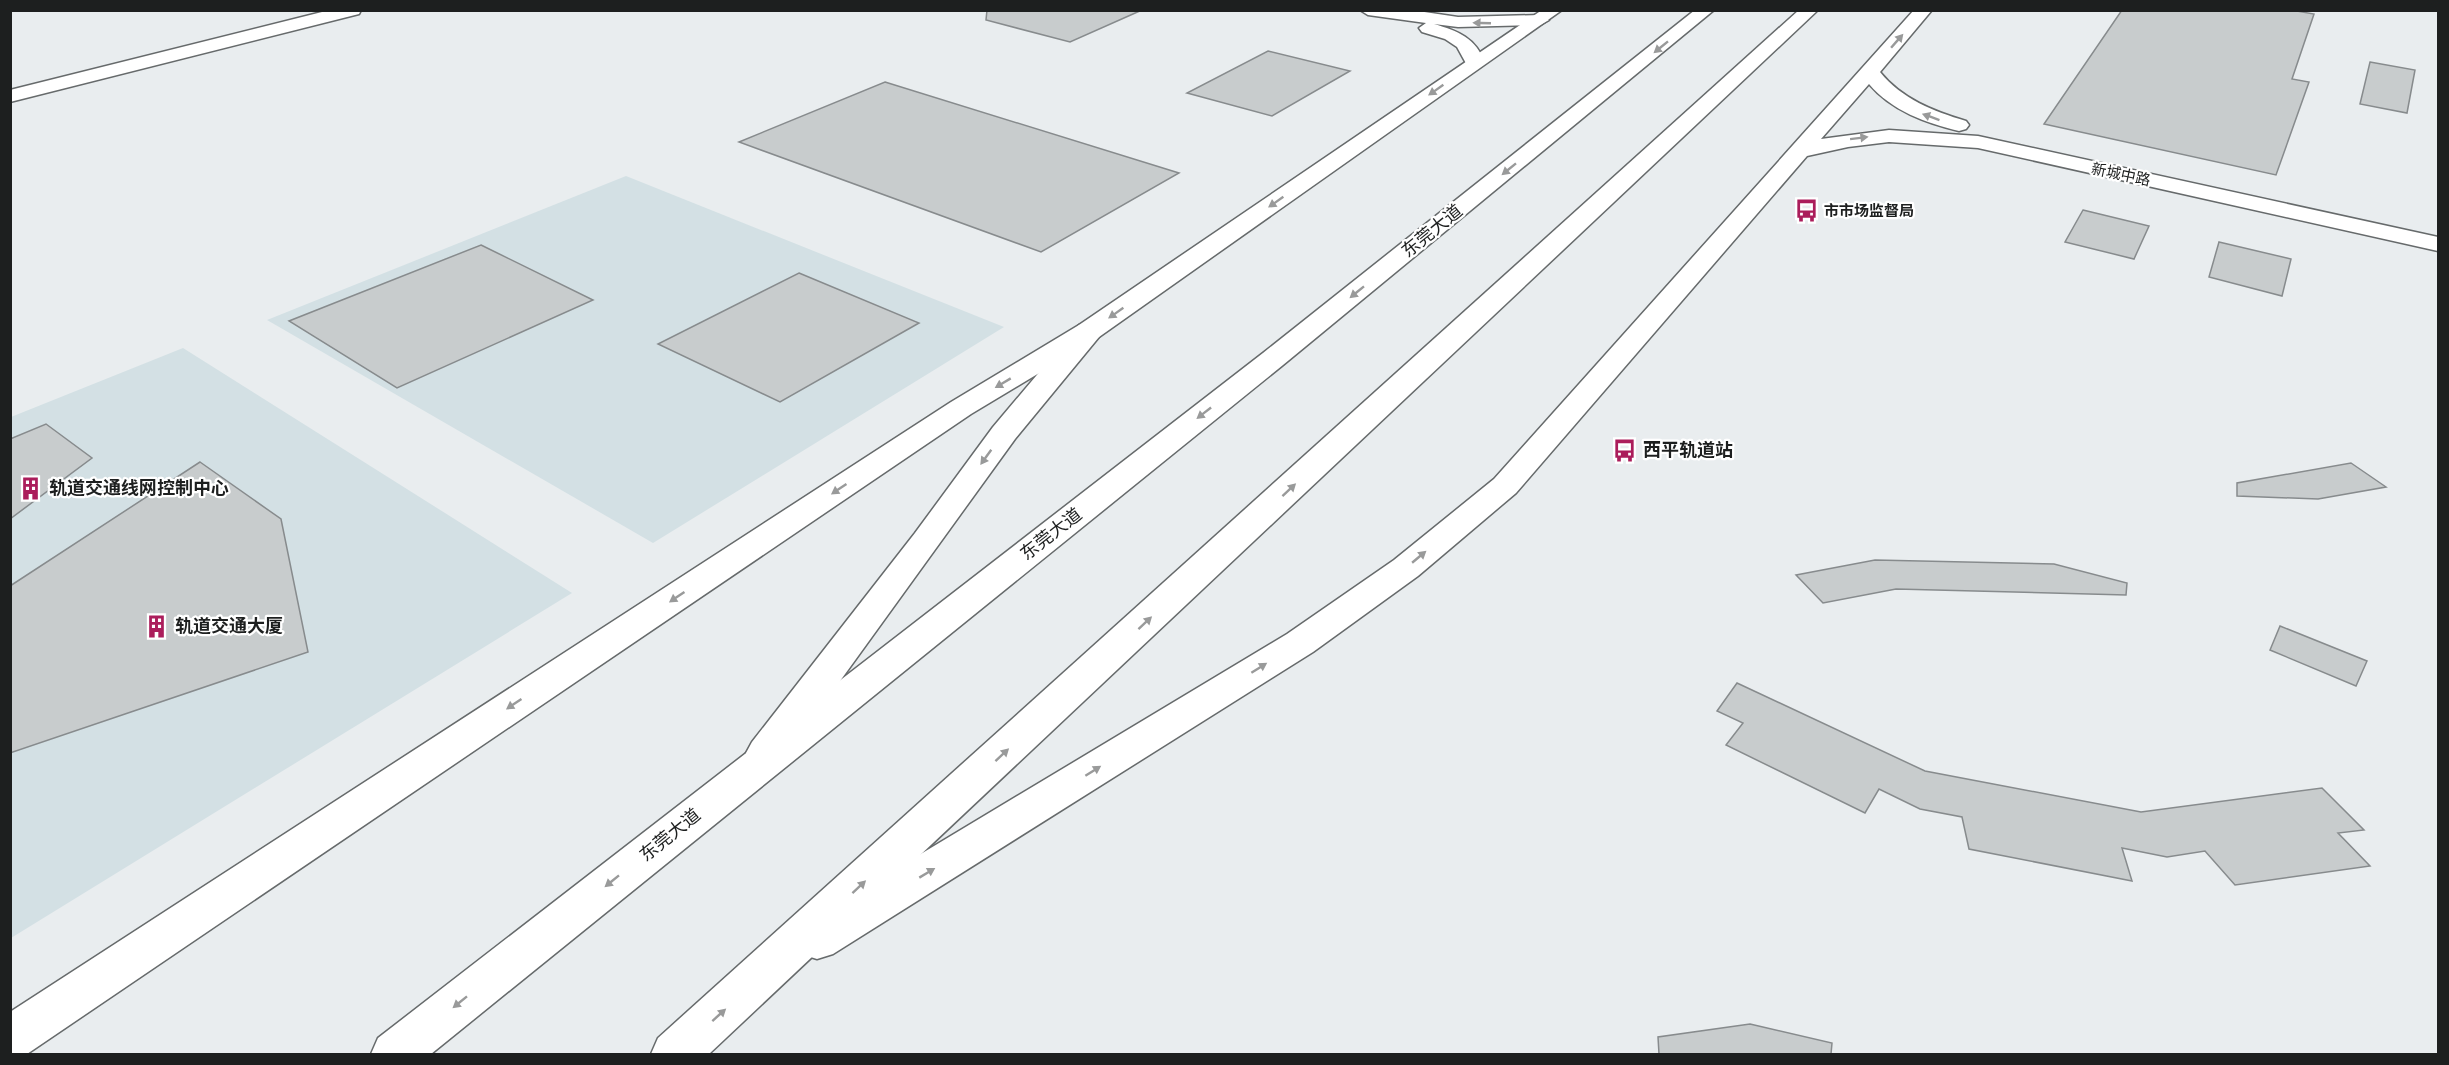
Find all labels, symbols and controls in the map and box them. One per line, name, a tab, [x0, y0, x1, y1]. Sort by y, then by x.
one-way arrow	[1472, 18, 1491, 27]
one-way arrow	[1890, 34, 1903, 49]
one-way arrow	[1653, 41, 1669, 54]
one-way arrow	[1429, 84, 1445, 96]
one-way arrow	[1922, 111, 1940, 121]
one-way arrow	[1850, 133, 1869, 143]
street label: 新城中路	[2090, 158, 2152, 190]
one-way arrow	[1501, 163, 1517, 176]
one-way arrow	[1269, 196, 1285, 208]
bus stop icon: 市市场监督局	[1793, 197, 1819, 223]
street label: 东莞大道	[1397, 200, 1467, 262]
place label: 市市场监督局	[1824, 201, 1914, 220]
one-way arrow	[1349, 285, 1365, 298]
one-way arrow	[1108, 307, 1124, 318]
one-way arrow	[995, 377, 1011, 388]
one-way arrow	[1197, 407, 1212, 419]
bus stop icon: 西平轨道站	[1612, 437, 1638, 463]
place label: 西平轨道站	[1643, 439, 1733, 461]
one-way arrow	[980, 448, 992, 464]
building icon: 轨道交通线网控制中心	[18, 475, 44, 501]
place label: 轨道交通线网控制中心	[49, 477, 229, 499]
one-way arrow	[831, 483, 847, 494]
one-way arrow	[1282, 484, 1296, 498]
street label: 东莞大道	[1016, 503, 1086, 565]
one-way arrow	[1411, 551, 1427, 564]
one-way arrow	[668, 591, 685, 602]
building icon: 轨道交通大厦	[144, 613, 170, 639]
place label: 轨道交通大厦	[175, 615, 283, 637]
one-way arrow	[1138, 616, 1152, 630]
one-way arrow	[1251, 663, 1267, 674]
one-way arrow	[506, 699, 522, 710]
one-way arrow	[994, 749, 1009, 762]
one-way arrow	[1085, 766, 1101, 777]
street label: 东莞大道	[635, 804, 705, 866]
one-way arrow	[919, 868, 935, 879]
one-way arrow	[605, 874, 620, 886]
one-way arrow	[851, 880, 866, 894]
one-way arrow	[452, 996, 468, 1009]
one-way arrow	[711, 1008, 726, 1022]

